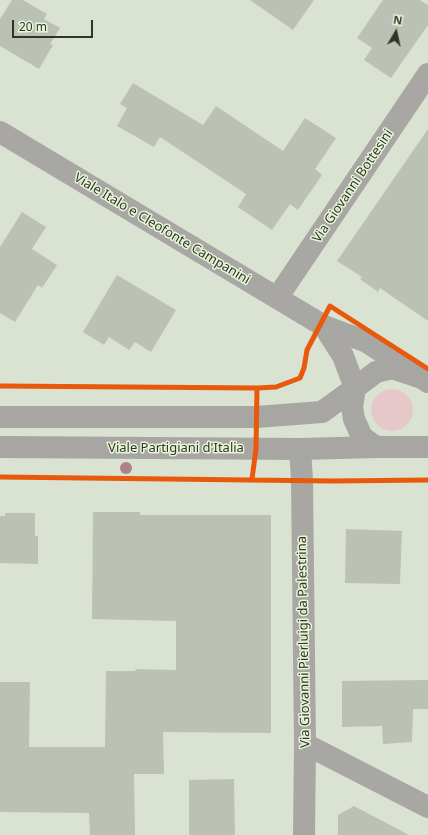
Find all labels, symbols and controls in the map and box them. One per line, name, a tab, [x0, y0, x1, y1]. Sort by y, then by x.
scale bar	[14, 12, 95, 38]
north arrow	[376, 12, 416, 52]
text: N	[392, 12, 404, 28]
text: 20 m	[19, 18, 47, 35]
street label: Via Giovanni Bottesini	[309, 127, 397, 245]
street label: Viale Italo e Cleofonte Campanini	[71, 170, 253, 288]
street label: Viale Partigiani d'Italia	[108, 440, 244, 456]
street label: Via Giovanni Pierluigi da Palestrina	[294, 536, 314, 748]

